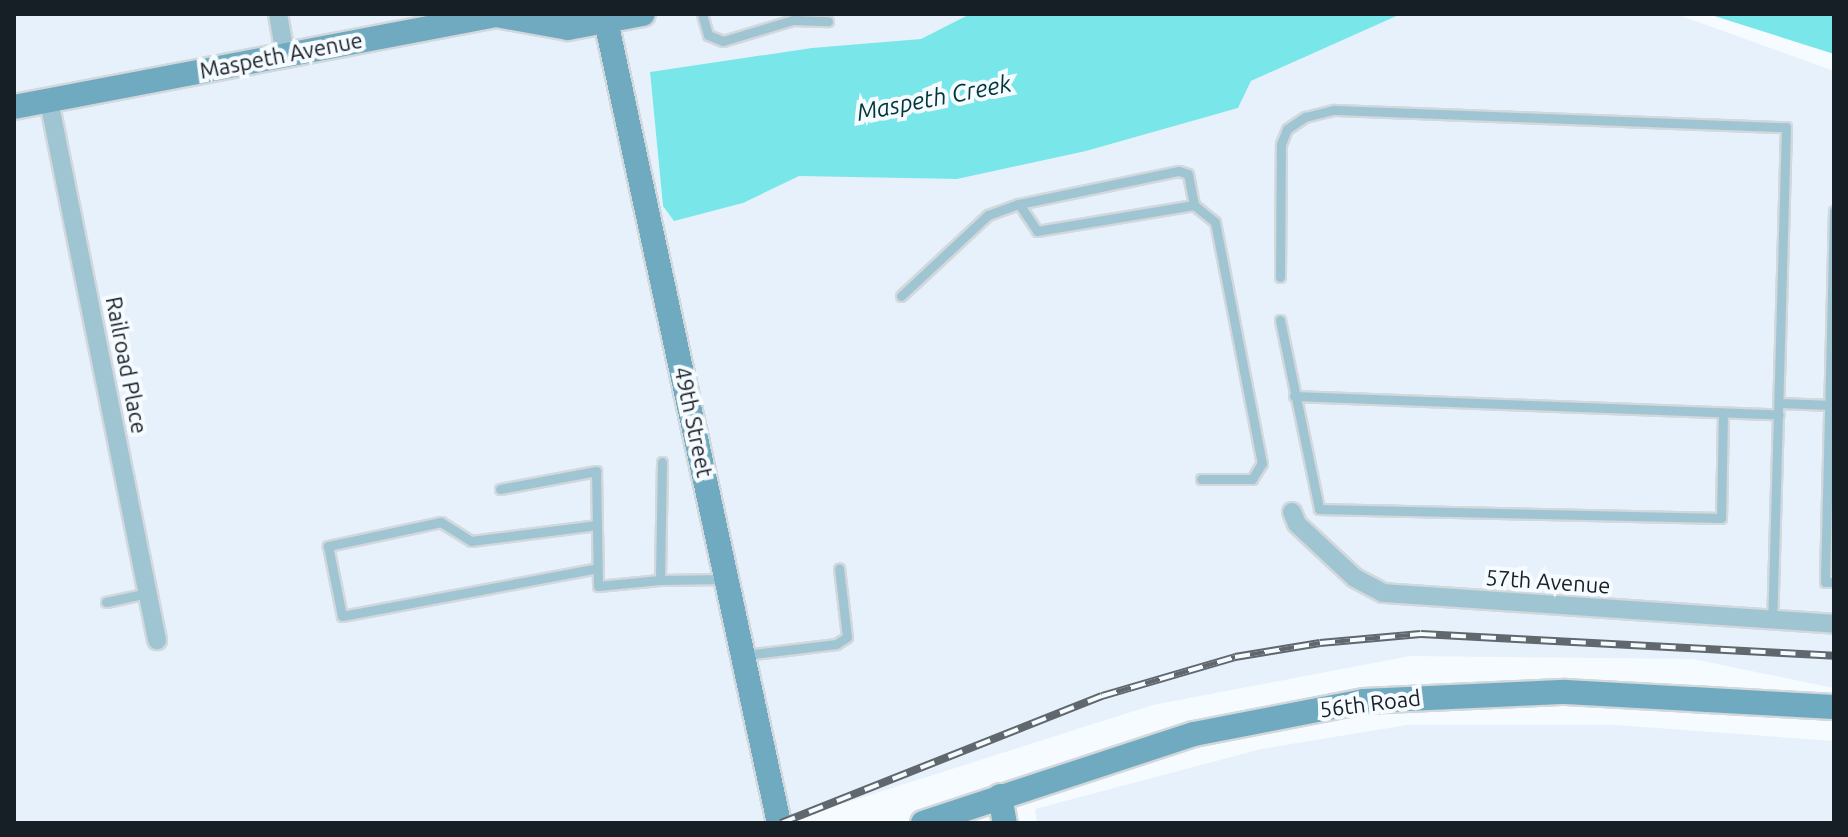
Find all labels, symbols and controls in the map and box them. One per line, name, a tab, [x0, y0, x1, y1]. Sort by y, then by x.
street label: Maspeth Avenue	[197, 26, 365, 84]
water label: Maspeth Creek	[854, 69, 1014, 127]
street label: Railroad Place	[101, 294, 153, 436]
street label: 49th Street	[669, 364, 719, 480]
street label: 57th Avenue	[1485, 563, 1611, 599]
street label: 56th Road	[1318, 684, 1422, 722]

